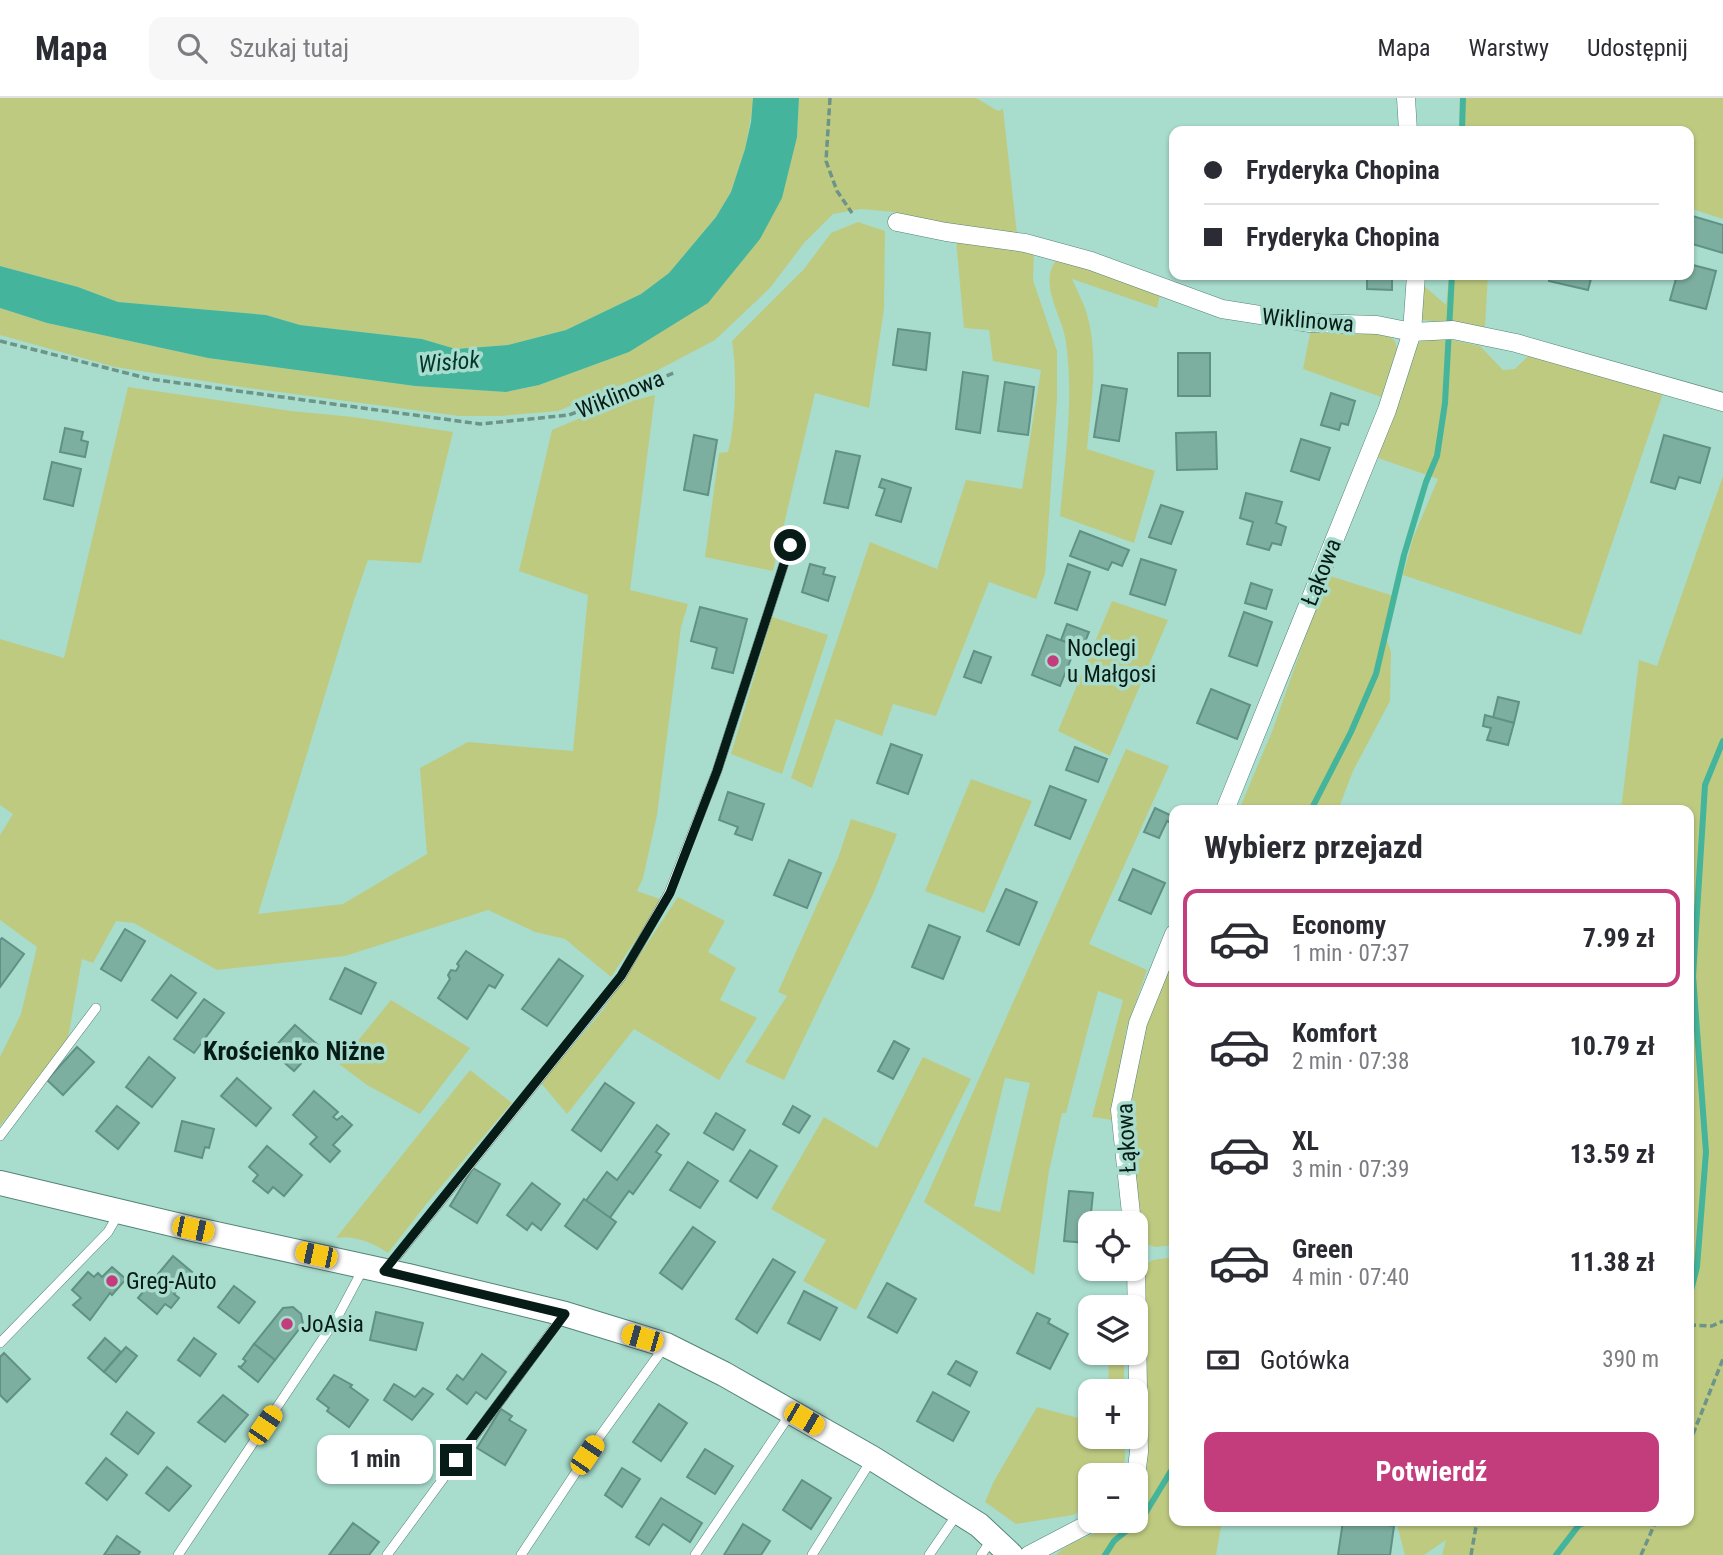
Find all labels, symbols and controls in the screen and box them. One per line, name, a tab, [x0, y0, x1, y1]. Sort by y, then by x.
search box	[149, 17, 639, 80]
text: Mapa	[35, 29, 107, 68]
icon: search	[173, 29, 211, 67]
text: Szukaj tutaj	[229, 33, 349, 63]
text: Mapa	[1378, 34, 1431, 62]
text: Warstwy	[1469, 34, 1549, 62]
text: Udostępnij	[1587, 34, 1688, 62]
text: Fryderyka Chopina	[1246, 155, 1440, 185]
text: Fryderyka Chopina	[1246, 222, 1440, 252]
street label: Wiklinowa	[1261, 303, 1355, 338]
water label: Wisłok	[417, 345, 481, 379]
street label: Wiklinowa	[572, 365, 668, 424]
route start	[774, 529, 806, 561]
street label: Łąkowa	[1296, 535, 1347, 610]
place label: Noclegi u Małgosi	[1067, 635, 1156, 688]
marker: Noclegi u Małgosi	[1045, 653, 1061, 669]
text: Wybierz przejazd	[1204, 828, 1423, 866]
icon: car	[1208, 907, 1271, 970]
text: Economy	[1292, 910, 1386, 940]
text: 7.99 zł	[1583, 923, 1655, 953]
text: 1 min · 07:37	[1292, 940, 1409, 967]
icon: car	[1208, 1015, 1271, 1078]
text: Komfort	[1292, 1018, 1377, 1048]
text: 10.79 zł	[1570, 1031, 1655, 1061]
district label: Krościenko Niżne	[203, 1036, 385, 1066]
text: 2 min · 07:38	[1292, 1048, 1409, 1075]
street label: Łąkowa	[1111, 1102, 1142, 1174]
icon: car	[1208, 1123, 1271, 1186]
text: XL	[1292, 1126, 1319, 1156]
text: 13.59 zł	[1570, 1139, 1655, 1169]
text: 3 min · 07:39	[1292, 1156, 1409, 1183]
map controls	[1078, 1211, 1148, 1533]
button: locate	[1078, 1211, 1148, 1281]
car	[171, 1214, 216, 1244]
icon: car	[1208, 1231, 1271, 1294]
text: Green	[1292, 1234, 1353, 1264]
car	[294, 1240, 339, 1270]
text: 11.38 zł	[1570, 1247, 1655, 1277]
text: 4 min · 07:40	[1292, 1264, 1409, 1291]
place label: Greg-Auto	[126, 1268, 217, 1295]
marker: Greg-Auto	[104, 1273, 120, 1289]
button: layers	[1078, 1295, 1148, 1365]
place label: JoAsia	[301, 1311, 364, 1338]
marker: JoAsia	[279, 1316, 295, 1332]
car	[619, 1322, 666, 1354]
icon: cash	[1204, 1341, 1242, 1379]
text: Gotówka	[1260, 1345, 1350, 1375]
text: 390 m	[1602, 1346, 1659, 1373]
button: +	[1078, 1379, 1148, 1449]
car	[781, 1399, 828, 1439]
car	[245, 1402, 286, 1448]
car	[567, 1432, 608, 1478]
button: Potwierdź	[1204, 1432, 1659, 1512]
callout: 1 min	[316, 1436, 432, 1484]
route end	[440, 1444, 472, 1476]
text: 1 min	[349, 1446, 401, 1473]
button: −	[1078, 1463, 1148, 1533]

